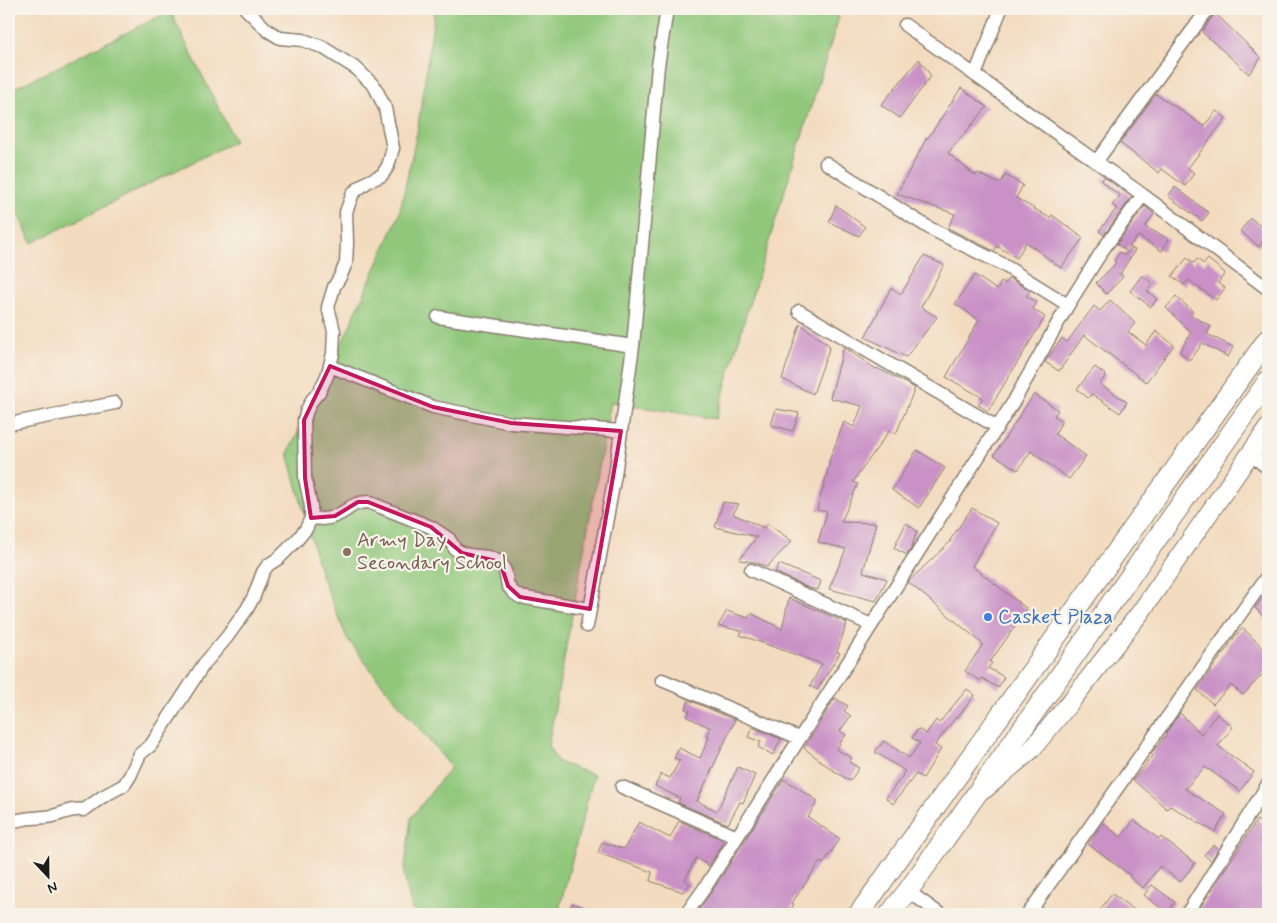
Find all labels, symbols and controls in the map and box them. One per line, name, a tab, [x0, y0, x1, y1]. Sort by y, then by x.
place label: Army Day Secondary School	[357, 527, 507, 577]
marker: Army Day Secondary School	[341, 546, 353, 558]
place label: Casket Plaza	[998, 604, 1113, 631]
marker: Casket Plaza	[982, 611, 994, 623]
north arrow	[22, 850, 72, 900]
text: N	[45, 877, 60, 897]

